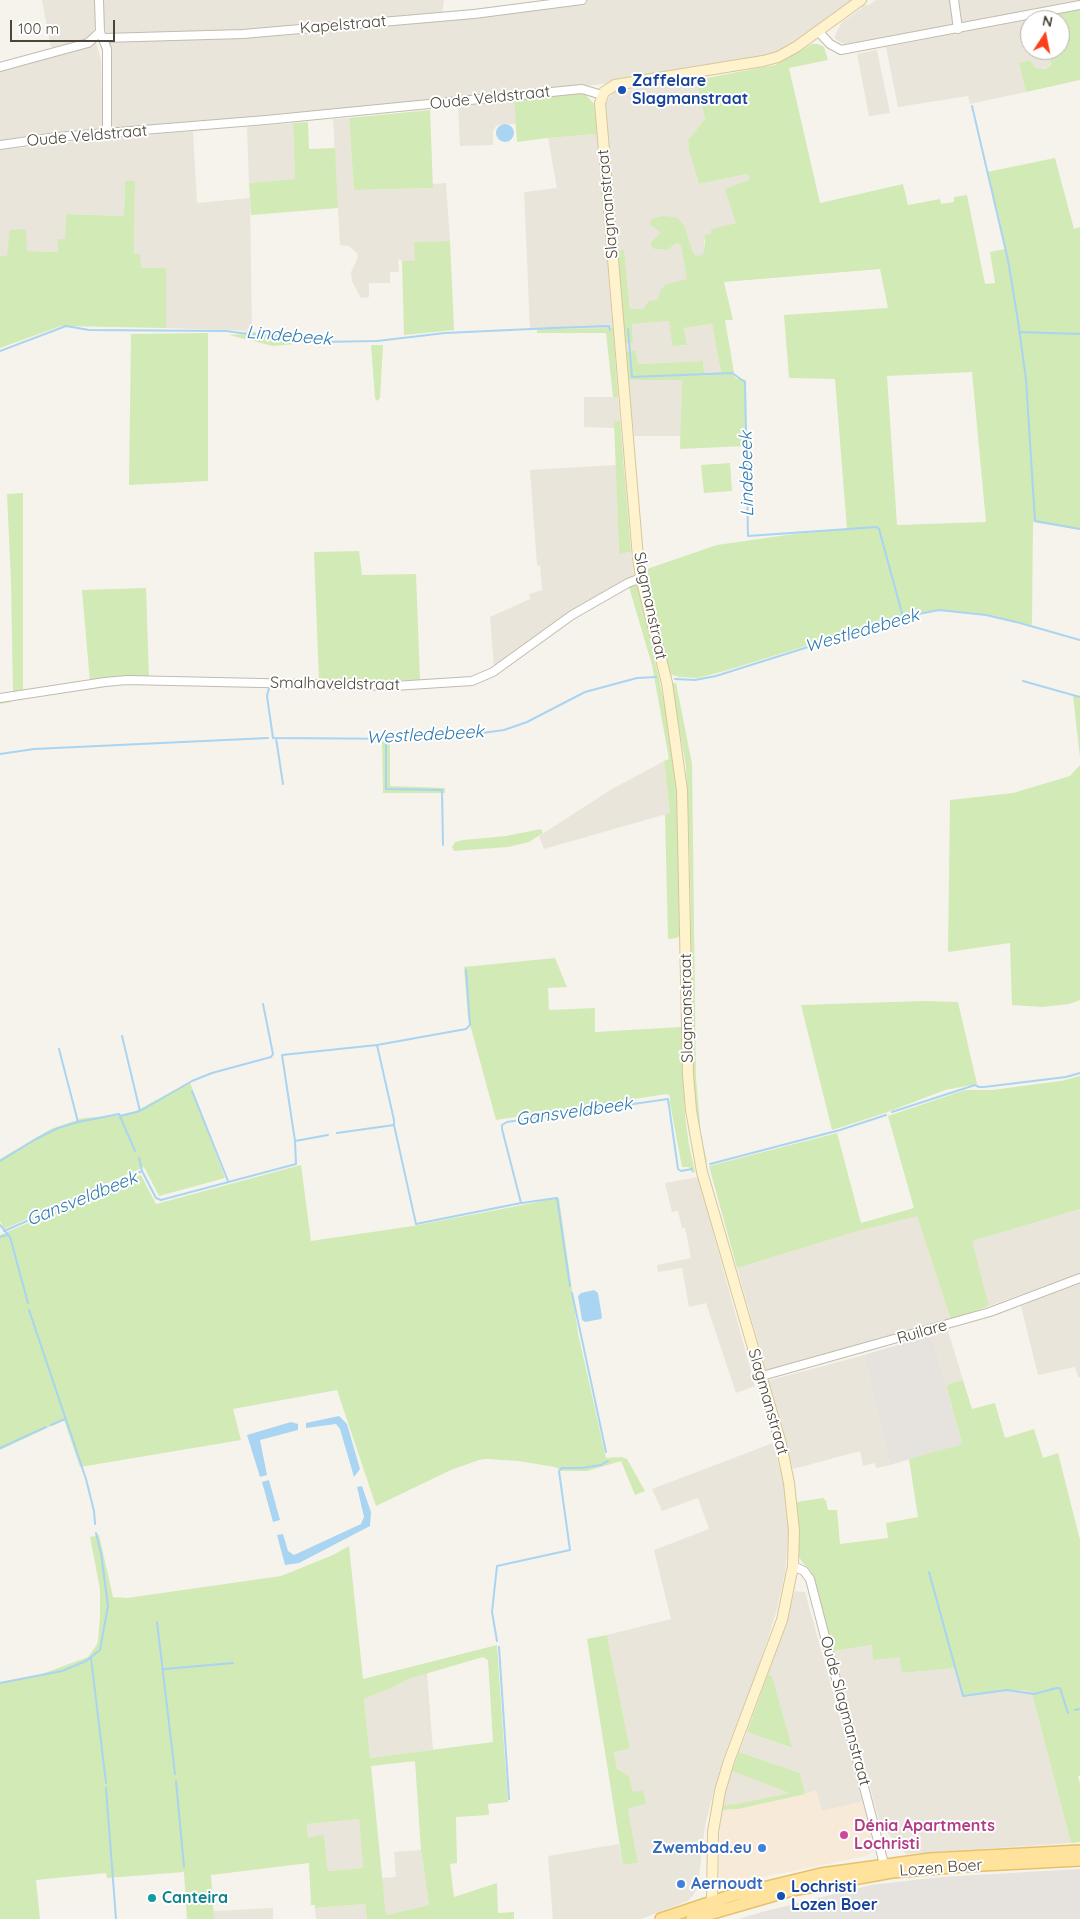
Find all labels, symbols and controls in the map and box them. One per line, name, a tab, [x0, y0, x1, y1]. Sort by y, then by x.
scale bar	[12, 10, 118, 42]
north arrow	[1020, 10, 1070, 60]
text: N	[1041, 11, 1054, 31]
street label: Kapelstraat	[299, 12, 387, 38]
text: 100 m	[18, 19, 59, 38]
place label: Zaffelare Slagmanstraat	[632, 71, 748, 109]
street label: Oude Veldstraat	[429, 82, 551, 114]
marker: Zaffelare Slagmanstraat	[616, 84, 628, 96]
street label: Oude Veldstraat	[26, 121, 148, 151]
street label: Slagmanstraat	[594, 148, 622, 260]
water label: Lindebeek	[245, 322, 333, 350]
water label: Lindebeek	[735, 431, 759, 517]
street label: Slagmanstraat	[629, 550, 671, 662]
water label: Westledebeek	[802, 604, 922, 658]
street label: Smalhaveldstraat	[270, 673, 400, 695]
water label: Westledebeek	[366, 721, 484, 749]
street label: Slagmanstraat	[676, 953, 698, 1063]
water label: Gansveldbeek	[514, 1093, 634, 1131]
water label: Gansveldbeek	[23, 1167, 141, 1231]
street label: Ruilare	[895, 1316, 949, 1348]
street label: Slagmanstraat	[744, 1347, 792, 1457]
street label: Oude Slagmanstraat	[816, 1634, 874, 1788]
place label: Dénia Apartments Lochristi	[854, 1816, 995, 1854]
marker: Dénia Apartments Lochristi	[838, 1829, 850, 1841]
place label: Zwembad.eu	[652, 1838, 752, 1858]
marker: Zwembad.eu	[756, 1842, 768, 1854]
street label: Lozen Boer	[899, 1856, 983, 1880]
place label: Aernoudt	[691, 1874, 763, 1894]
place label: Lochristi Lozen Boer	[791, 1877, 878, 1915]
marker: Aernoudt	[675, 1878, 687, 1890]
place label: Canteira	[162, 1888, 228, 1908]
marker: Lochristi Lozen Boer	[775, 1890, 787, 1902]
marker: Canteira	[146, 1892, 158, 1904]

